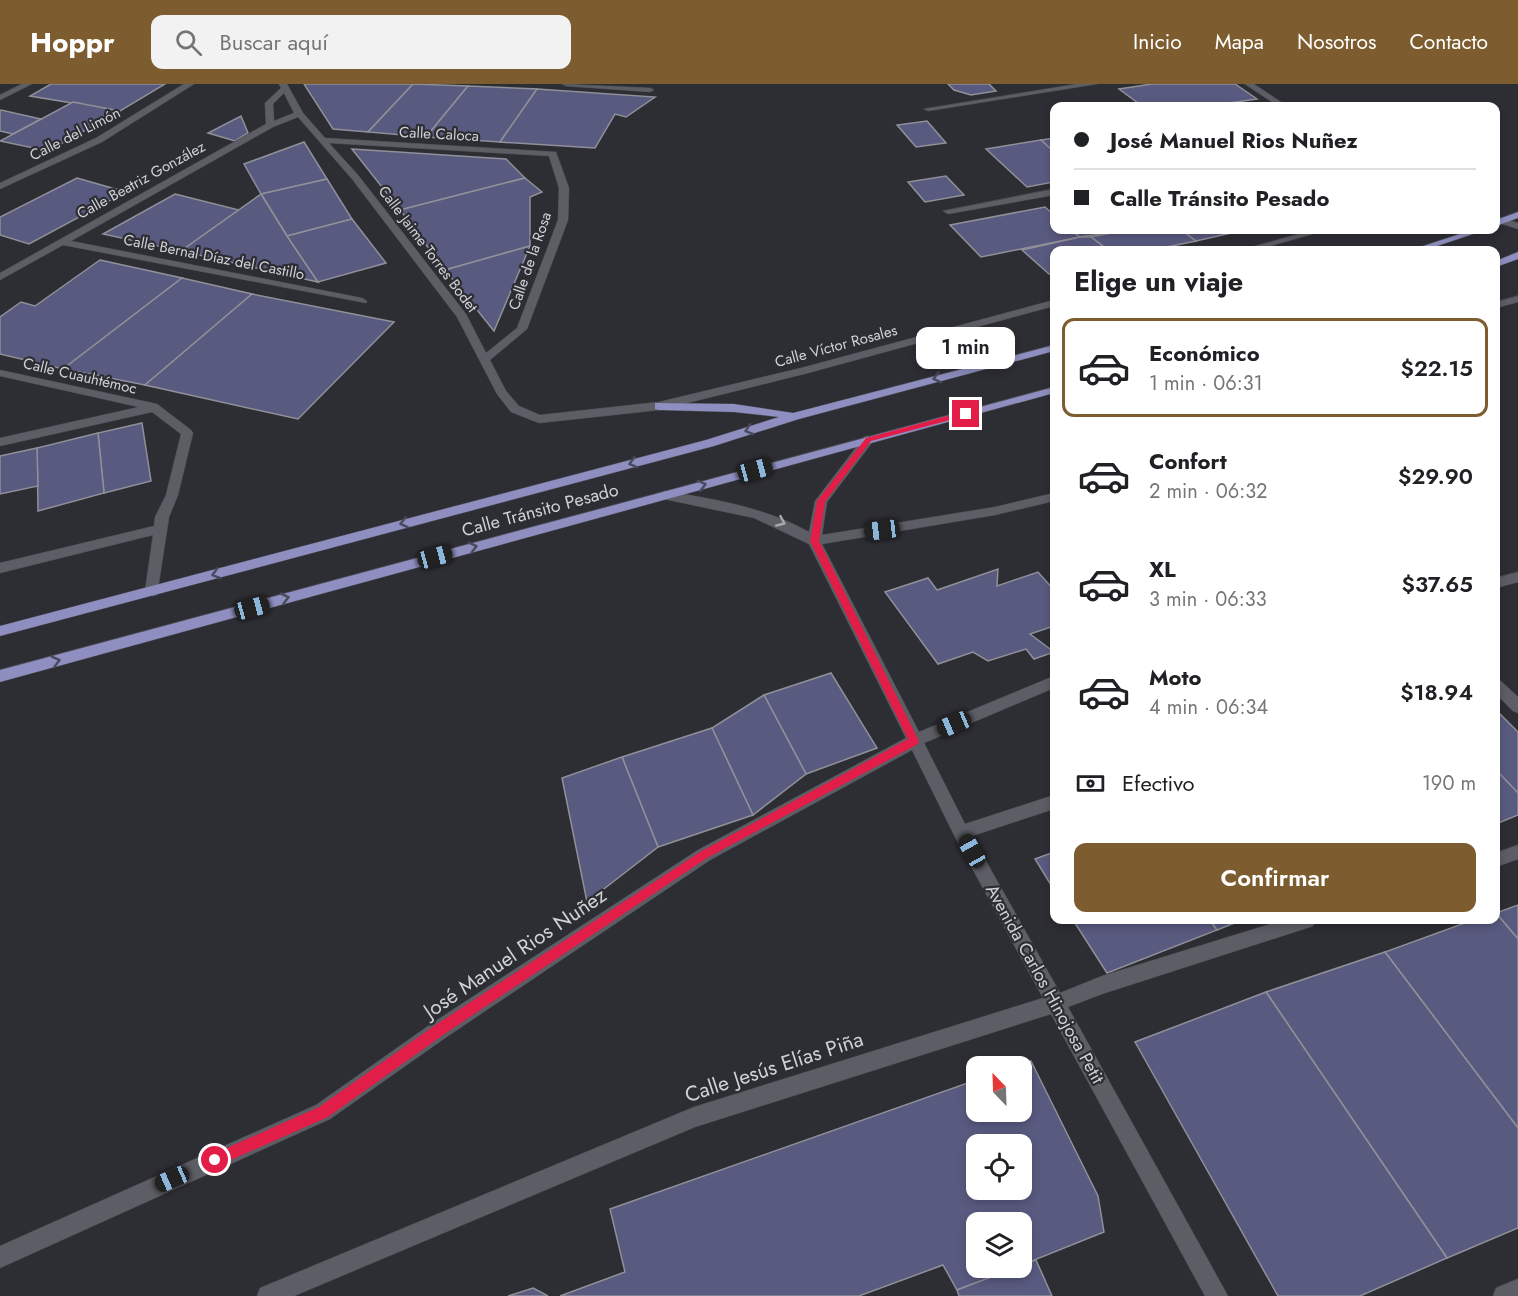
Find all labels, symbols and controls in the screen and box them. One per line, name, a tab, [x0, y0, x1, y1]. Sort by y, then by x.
search box	[151, 15, 571, 69]
text: Hoppr	[30, 22, 115, 63]
icon: search	[172, 26, 205, 59]
text: Buscar aquí	[220, 26, 328, 58]
text: Inicio	[1133, 27, 1182, 57]
text: Mapa	[1215, 27, 1264, 57]
text: Nosotros	[1297, 27, 1376, 57]
text: Contacto	[1409, 27, 1488, 57]
street label: Calle del Limón	[26, 102, 124, 166]
street label: Calle Caloca	[398, 121, 480, 147]
text: José Manuel Rios Nuñez	[1110, 124, 1358, 156]
street label: Calle Beatriz González	[73, 136, 209, 224]
street label: Calle Jaime Torres Bodet	[373, 181, 483, 317]
text: Calle Tránsito Pesado	[1110, 182, 1329, 214]
street label: Calle de la Rosa	[503, 209, 557, 313]
street label: Calle Bernal Díaz del Castillo	[122, 229, 306, 285]
text: Elige un viaje	[1074, 262, 1243, 301]
street label: Calle Víctor Rosales	[772, 319, 900, 373]
callout: 1 min	[916, 327, 1016, 369]
text: 1 min	[941, 333, 990, 362]
text: Económico	[1149, 337, 1260, 369]
icon: car	[1077, 341, 1131, 395]
street label: Calle Cuauhtémoc	[21, 352, 139, 400]
text: $22.15	[1401, 352, 1473, 384]
text: 1 min · 06:31	[1149, 369, 1263, 398]
one-way arrow	[932, 371, 942, 384]
route end	[952, 400, 979, 427]
one-way arrow	[744, 423, 755, 436]
text: Confort	[1149, 445, 1227, 477]
icon: car	[1077, 449, 1131, 503]
one-way arrow	[628, 456, 638, 469]
car	[735, 457, 775, 483]
text: $29.90	[1398, 460, 1473, 492]
street label: Calle Tránsito Pesado	[459, 477, 621, 543]
text: 2 min · 06:32	[1149, 477, 1268, 506]
one-way arrow	[697, 479, 707, 492]
one-way arrow	[775, 515, 786, 527]
one-way arrow	[399, 516, 410, 528]
car	[863, 519, 901, 541]
one-way arrow	[467, 542, 478, 554]
car	[415, 544, 455, 570]
text: XL	[1149, 553, 1176, 585]
icon: car	[1077, 557, 1131, 611]
one-way arrow	[211, 567, 221, 579]
text: $37.65	[1402, 568, 1473, 600]
text: 3 min · 06:33	[1149, 585, 1267, 614]
one-way arrow	[280, 593, 290, 606]
car	[232, 595, 272, 621]
one-way arrow	[51, 656, 61, 668]
text: Moto	[1149, 661, 1202, 693]
icon: car	[1077, 665, 1131, 719]
text: $18.94	[1400, 676, 1473, 708]
text: 4 min · 06:34	[1149, 693, 1268, 722]
car	[934, 709, 974, 739]
icon: cash	[1074, 767, 1107, 800]
text: Efectivo	[1122, 767, 1195, 799]
text: 190 m	[1422, 769, 1476, 798]
car	[955, 831, 989, 871]
button: Confirmar	[1074, 843, 1476, 912]
street label: José Manuel Rios Nuñez	[415, 880, 613, 1027]
street label: Avenida Carlos Hinojosa Petit	[979, 880, 1111, 1089]
street label: Calle Jesús Elías Piña	[681, 1024, 867, 1110]
north arrow	[966, 1056, 1032, 1122]
map controls	[966, 1056, 1032, 1278]
button: locate	[966, 1134, 1032, 1200]
route start	[201, 1146, 228, 1173]
car	[152, 1163, 192, 1195]
button: layers	[966, 1212, 1032, 1278]

